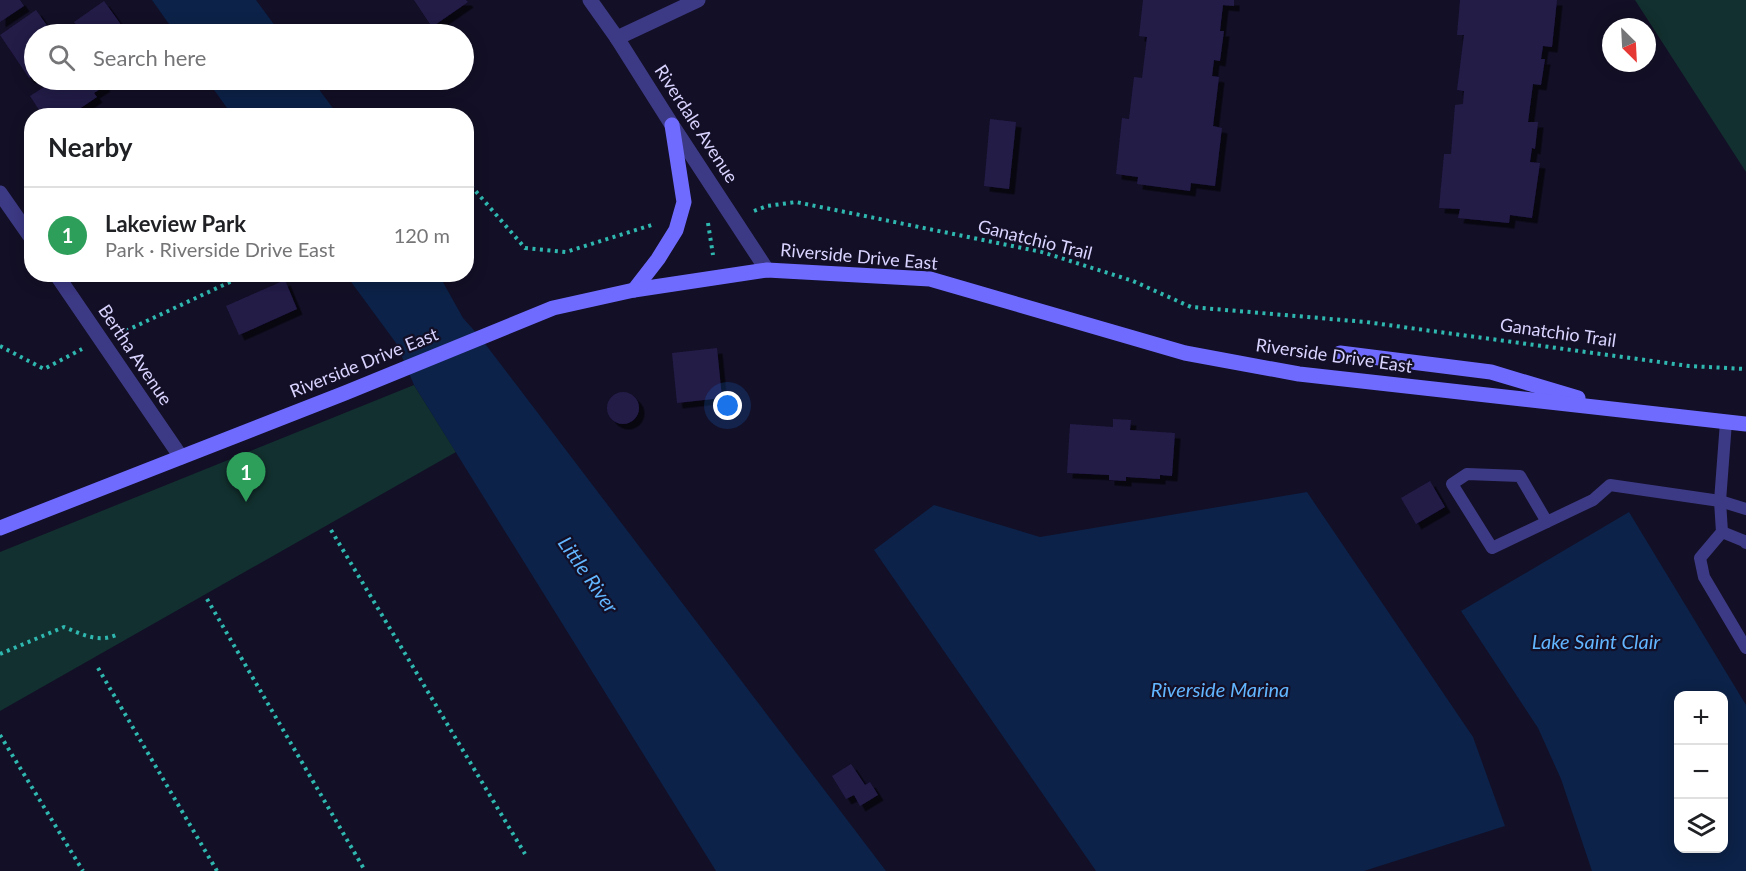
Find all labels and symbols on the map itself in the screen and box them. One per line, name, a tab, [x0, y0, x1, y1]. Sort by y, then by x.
north arrow	[1602, 18, 1656, 72]
street label: Riverdale Avenue	[650, 60, 743, 187]
street label: Ganatchio Trail	[976, 214, 1095, 264]
street label: Riverside Drive East	[780, 238, 939, 274]
street label: Bertha Avenue	[94, 300, 178, 409]
street label: Ganatchio Trail	[1499, 313, 1618, 351]
street label: Riverside Drive East	[286, 322, 441, 402]
street label: Riverside Drive East	[1254, 333, 1414, 377]
your location	[713, 391, 742, 420]
pin: 1	[226, 452, 266, 502]
water label: Little River	[554, 532, 624, 618]
water label: Lake Saint Clair	[1532, 629, 1661, 653]
water label: Riverside Marina	[1151, 677, 1289, 701]

